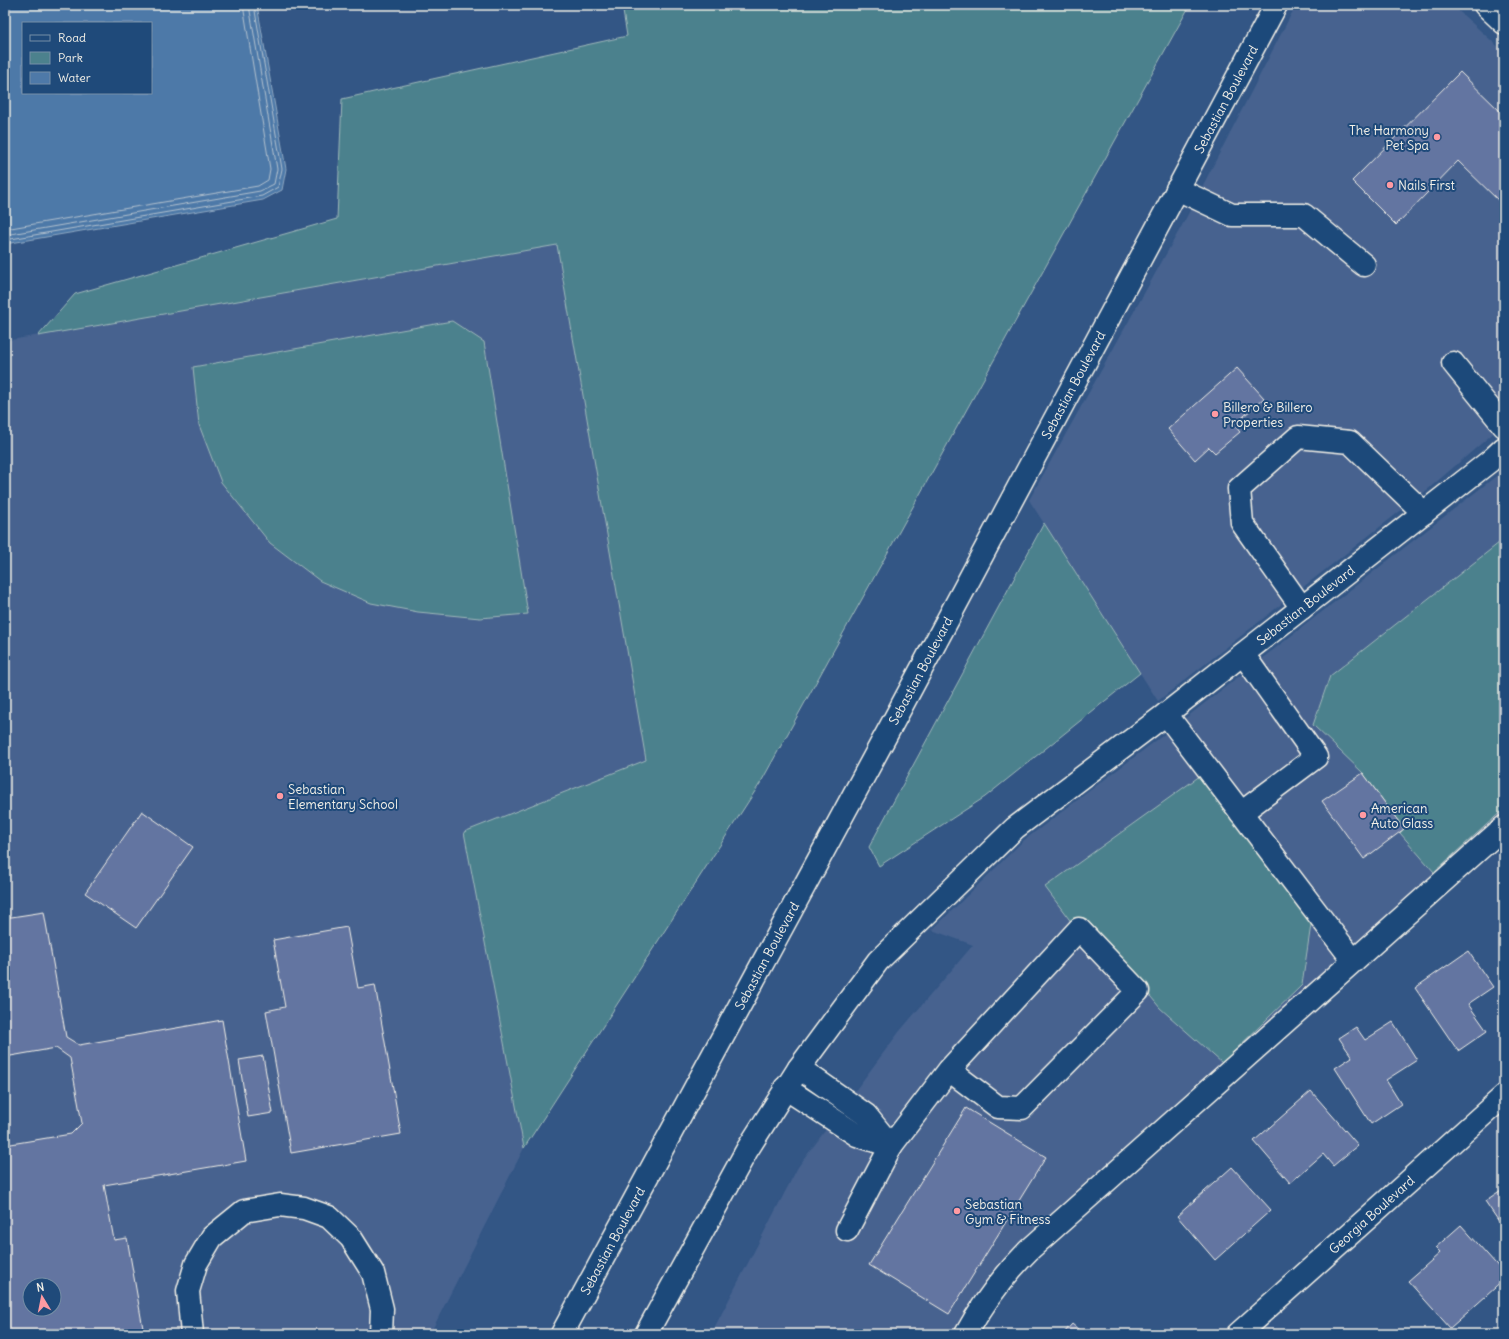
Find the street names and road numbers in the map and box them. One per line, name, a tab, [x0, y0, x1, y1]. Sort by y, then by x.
street label: Sebastian Boulevard	[1190, 42, 1262, 156]
street label: Sebastian Boulevard	[1038, 328, 1109, 442]
street label: Sebastian Boulevard	[1253, 562, 1359, 649]
street label: Sebastian Boulevard	[885, 614, 957, 728]
street label: Sebastian Boulevard	[731, 899, 803, 1013]
street label: Georgia Boulevard	[1325, 1172, 1418, 1258]
street label: Sebastian Boulevard	[577, 1184, 649, 1298]

